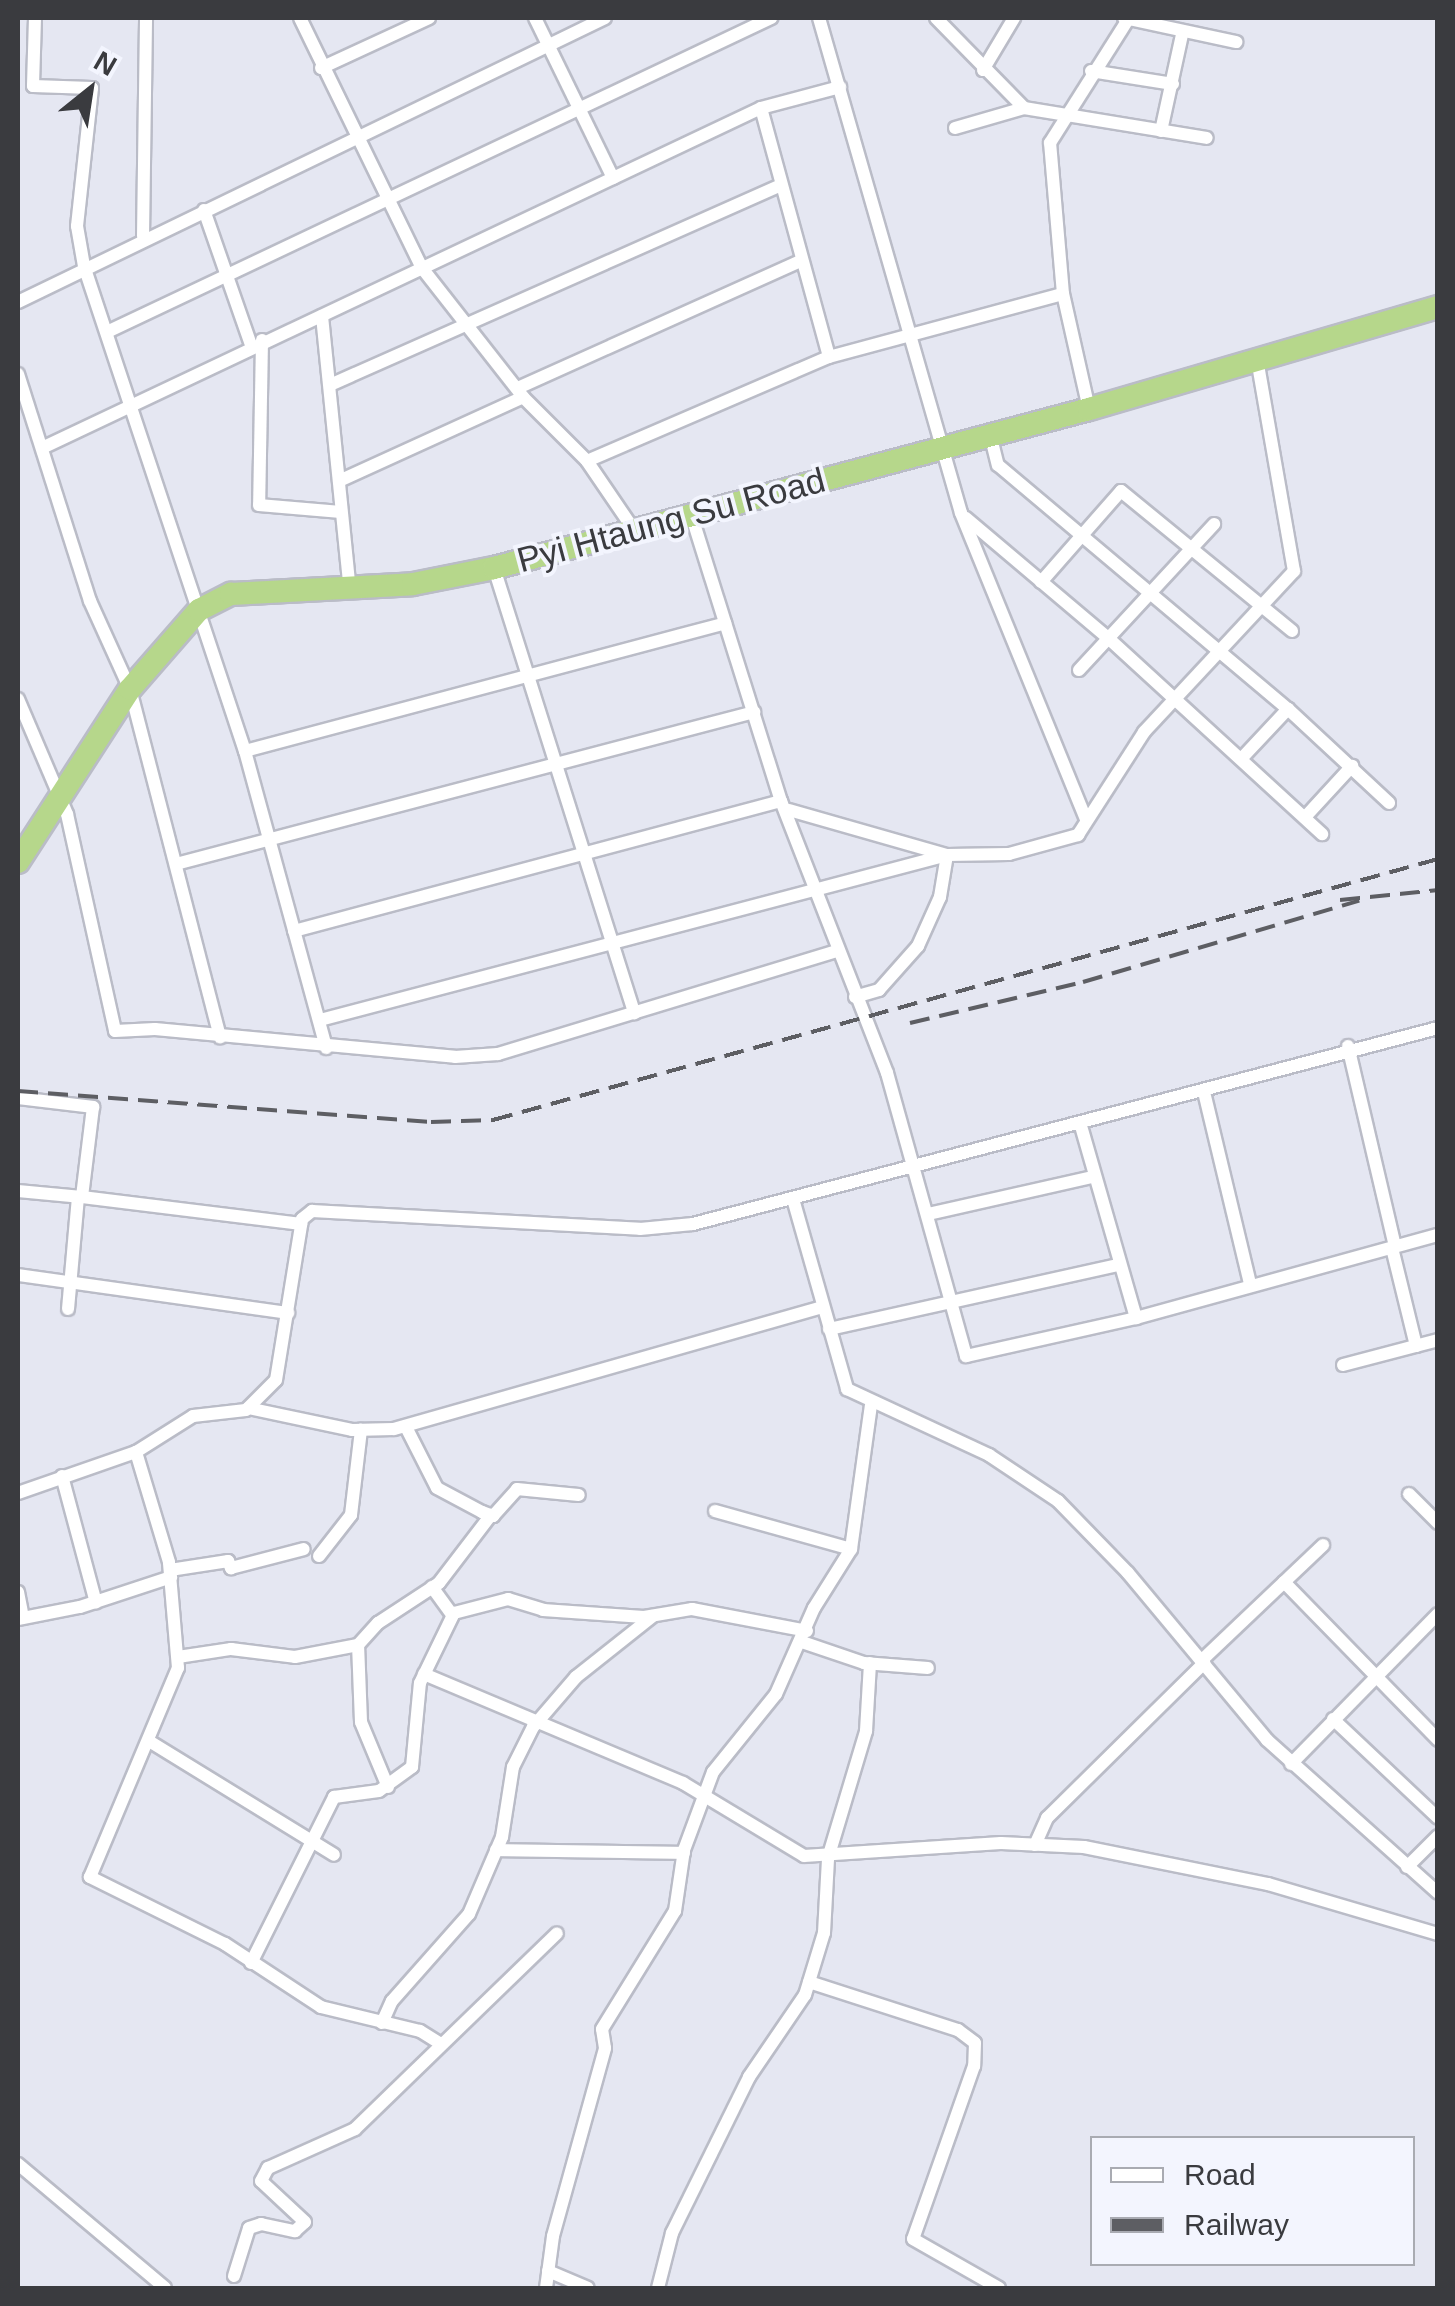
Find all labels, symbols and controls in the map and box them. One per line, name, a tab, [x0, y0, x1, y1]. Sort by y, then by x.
north arrow	[40, 40, 140, 140]
text: N	[89, 45, 122, 82]
street label: Pyi Htaung Su Road	[512, 459, 830, 581]
legend	[1090, 2136, 1415, 2266]
text: Road	[1184, 2158, 1256, 2191]
text: Railway	[1184, 2208, 1289, 2241]

